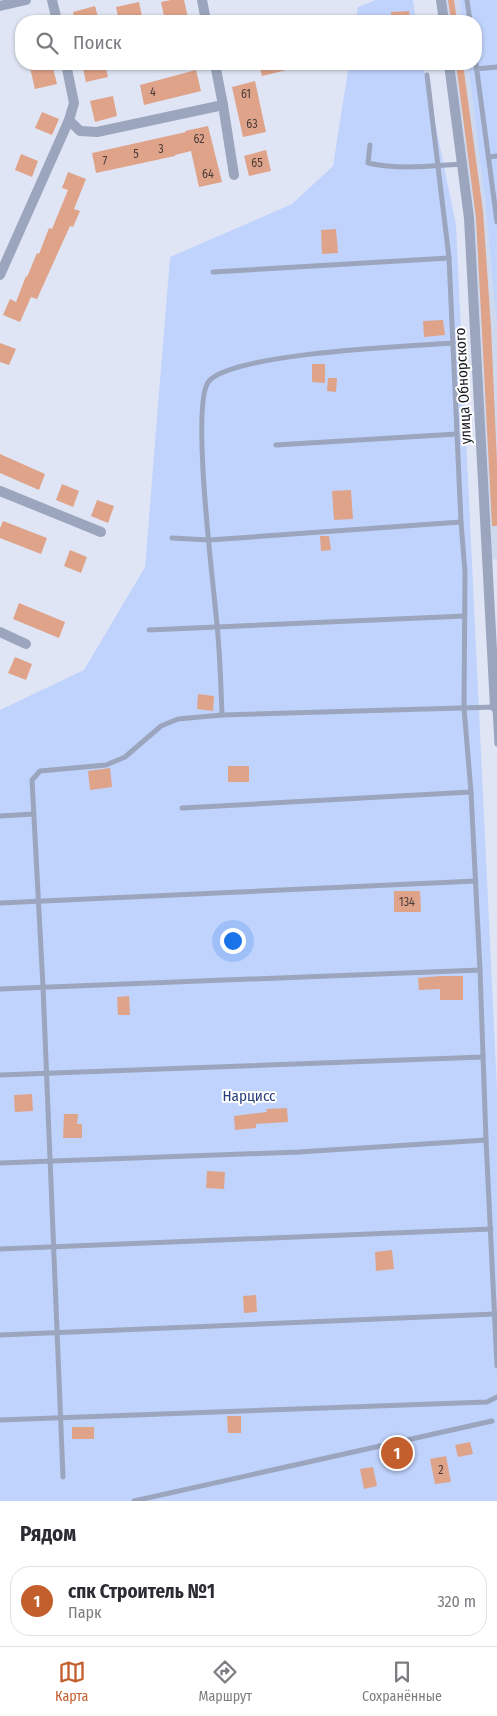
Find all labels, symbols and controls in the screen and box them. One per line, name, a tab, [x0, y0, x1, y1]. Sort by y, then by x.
search box	[15, 15, 482, 70]
icon: search	[33, 29, 61, 57]
text: Поиск	[73, 31, 122, 54]
house number: 4	[150, 85, 156, 99]
house number: 61	[241, 87, 251, 101]
house number: 63	[246, 117, 258, 131]
house number: 62	[193, 132, 205, 146]
house number: 3	[158, 142, 164, 156]
house number: 5	[133, 147, 139, 161]
house number: 7	[103, 154, 108, 168]
house number: 65	[251, 156, 263, 170]
house number: 64	[202, 167, 214, 181]
street label: улица Обнорского	[451, 327, 475, 445]
house number: 134	[399, 895, 415, 909]
your location	[220, 928, 246, 954]
park label: Нарцисс	[223, 1087, 276, 1105]
pin: 1	[381, 1434, 413, 1472]
house number: 2	[438, 1463, 444, 1477]
text: Рядом	[20, 1521, 76, 1547]
text: спк Строитель №1	[68, 1580, 215, 1603]
text: 1	[34, 1592, 40, 1611]
text: 320 m	[437, 1592, 476, 1611]
text: Парк	[68, 1603, 102, 1622]
tab: Карта	[55, 1658, 88, 1705]
tab: Маршрут	[198, 1658, 252, 1705]
tab: Сохранённые	[362, 1658, 442, 1705]

